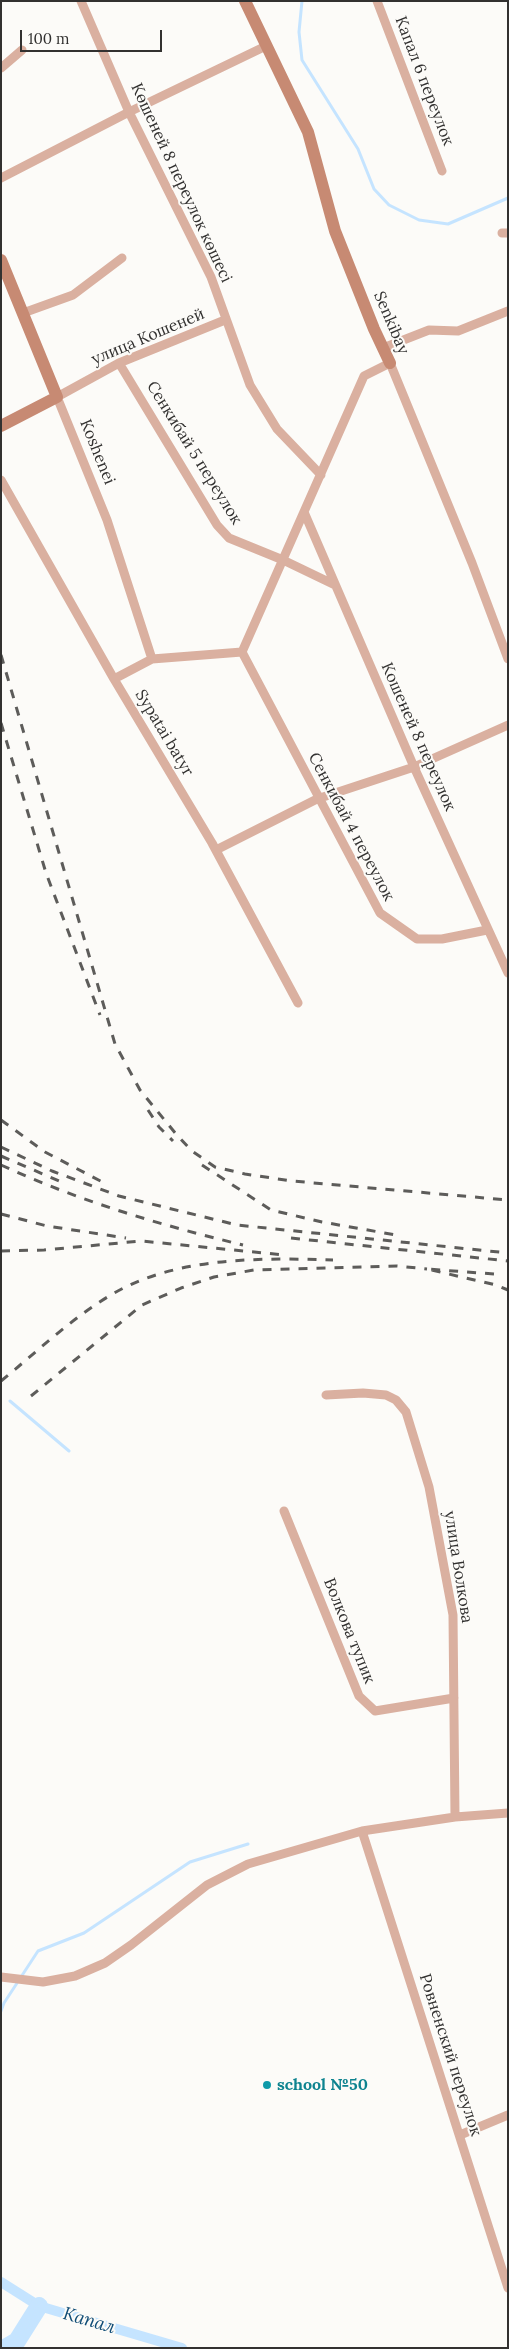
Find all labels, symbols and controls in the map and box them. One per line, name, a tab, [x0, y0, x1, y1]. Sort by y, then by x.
street label: Капал 6 переулок	[390, 14, 458, 148]
scale bar	[22, 20, 165, 52]
text: 100 m	[28, 29, 69, 48]
street label: Көшеней 8 переулок көшесі	[126, 80, 236, 286]
street label: Senkibay	[369, 289, 413, 357]
street label: улица Кошеней	[89, 305, 207, 369]
street label: Сенкибай 5 переулок	[142, 378, 246, 528]
street label: Koshenei	[75, 417, 119, 487]
street label: Кошеней 8 переулок	[377, 660, 459, 814]
street label: Sypatai batyr	[131, 686, 197, 780]
street label: Сенкибай 4 переулок	[304, 750, 398, 904]
street label: улица Волкова	[440, 1509, 476, 1625]
street label: Волкова тупик	[319, 1575, 379, 1687]
street label: Ровненский переулок	[415, 1971, 485, 2139]
place label: school №50	[277, 2075, 368, 2095]
marker: school №50	[261, 2079, 273, 2091]
water label: Капал	[60, 2303, 118, 2339]

